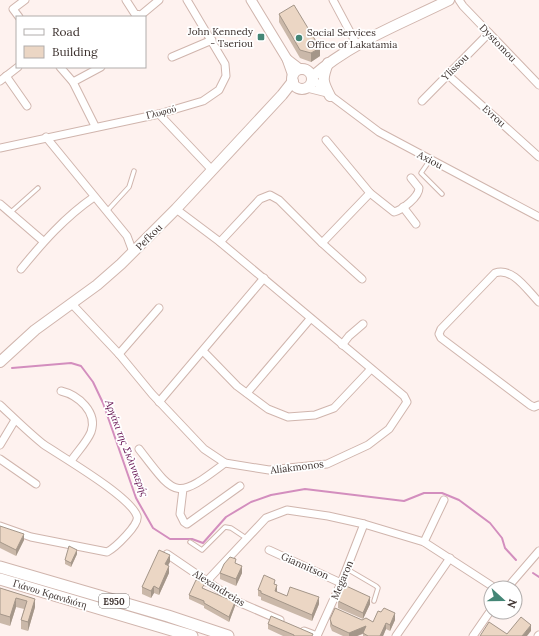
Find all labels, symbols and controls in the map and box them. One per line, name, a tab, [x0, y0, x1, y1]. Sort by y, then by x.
legend	[16, 16, 146, 68]
street label: Dystomou	[477, 21, 519, 65]
text: Road	[52, 24, 80, 39]
place label: John Kennedy - Tseriou	[187, 25, 254, 50]
place label: Social Services Office of Lakatamia	[307, 26, 397, 51]
marker: John Kennedy - Tseriou	[256, 32, 266, 42]
marker: Social Services Office of Lakatamia	[294, 33, 304, 43]
text: Building	[52, 44, 98, 59]
street label: Ylissou	[438, 51, 471, 84]
street label: Γλυφού	[144, 102, 178, 122]
street label: Evrou	[480, 102, 508, 130]
street label: Axiou	[414, 148, 445, 172]
street label: Pefkou	[133, 221, 165, 253]
water label: Αργάκι της Σκλινικερής	[102, 397, 152, 499]
street label: Aliakmonos	[269, 457, 325, 477]
street label: Giannitson	[279, 550, 331, 582]
street label: Megaron	[328, 558, 356, 602]
street label: Alexandreias	[190, 566, 248, 609]
street label: Γιάνου Κρανιδιότη	[11, 577, 89, 611]
north arrow	[483, 580, 523, 620]
road number: E950	[99, 594, 129, 608]
text: N	[504, 597, 520, 611]

